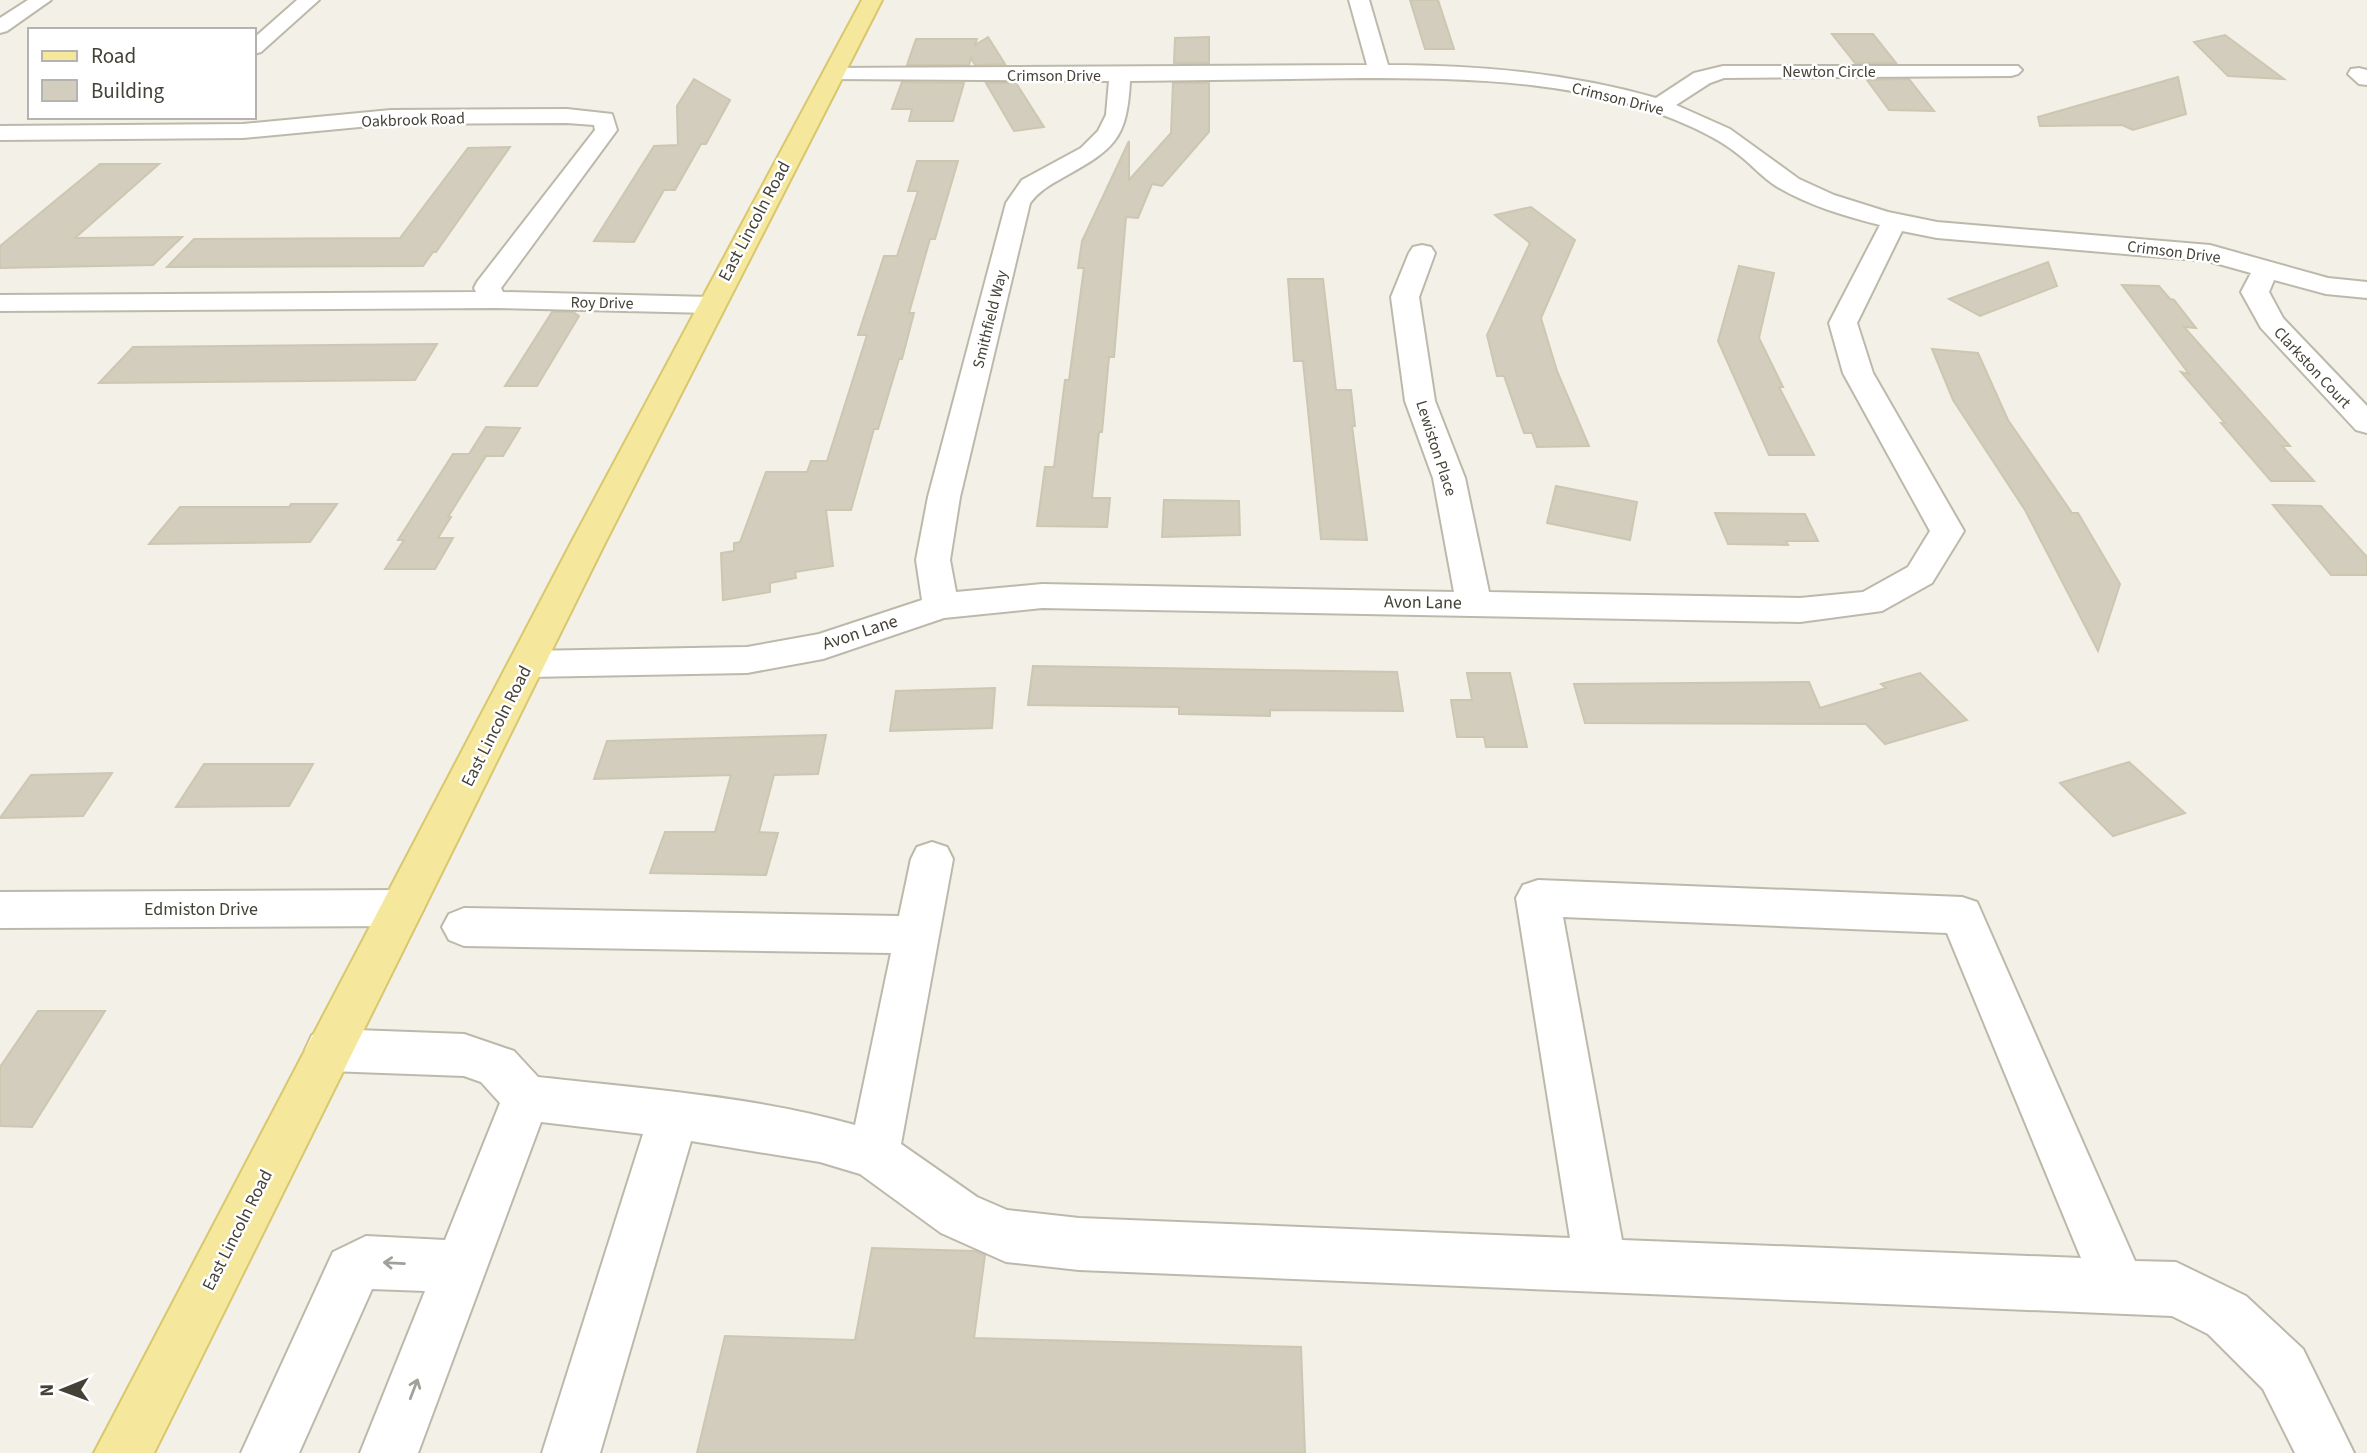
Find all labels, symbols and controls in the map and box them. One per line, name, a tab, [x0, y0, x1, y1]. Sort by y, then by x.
legend	[28, 28, 256, 119]
text: Road	[91, 41, 136, 71]
street label: Newton Circle	[1782, 61, 1876, 83]
street label: Crimson Drive	[1007, 65, 1101, 87]
text: Building	[91, 76, 165, 106]
street label: Crimson Drive	[1570, 77, 1666, 121]
street label: Oakbrook Road	[361, 107, 465, 133]
street label: East Lincoln Road	[712, 157, 797, 286]
street label: Crimson Drive	[2126, 235, 2222, 269]
street label: Smithfield Way	[967, 267, 1013, 371]
street label: Roy Drive	[570, 291, 634, 315]
street label: Clarkston Court	[2269, 322, 2356, 414]
street label: Lewiston Place	[1410, 398, 1462, 499]
street label: Avon Lane	[1384, 589, 1462, 616]
street label: Avon Lane	[819, 609, 901, 656]
street label: East Lincoln Road	[455, 661, 538, 791]
street label: Edmiston Drive	[144, 897, 258, 922]
street label: East Lincoln Road	[196, 1165, 279, 1295]
one-way arrow	[383, 1257, 406, 1270]
north arrow	[28, 1355, 98, 1425]
one-way arrow	[408, 1379, 421, 1401]
text: N	[34, 1384, 61, 1397]

